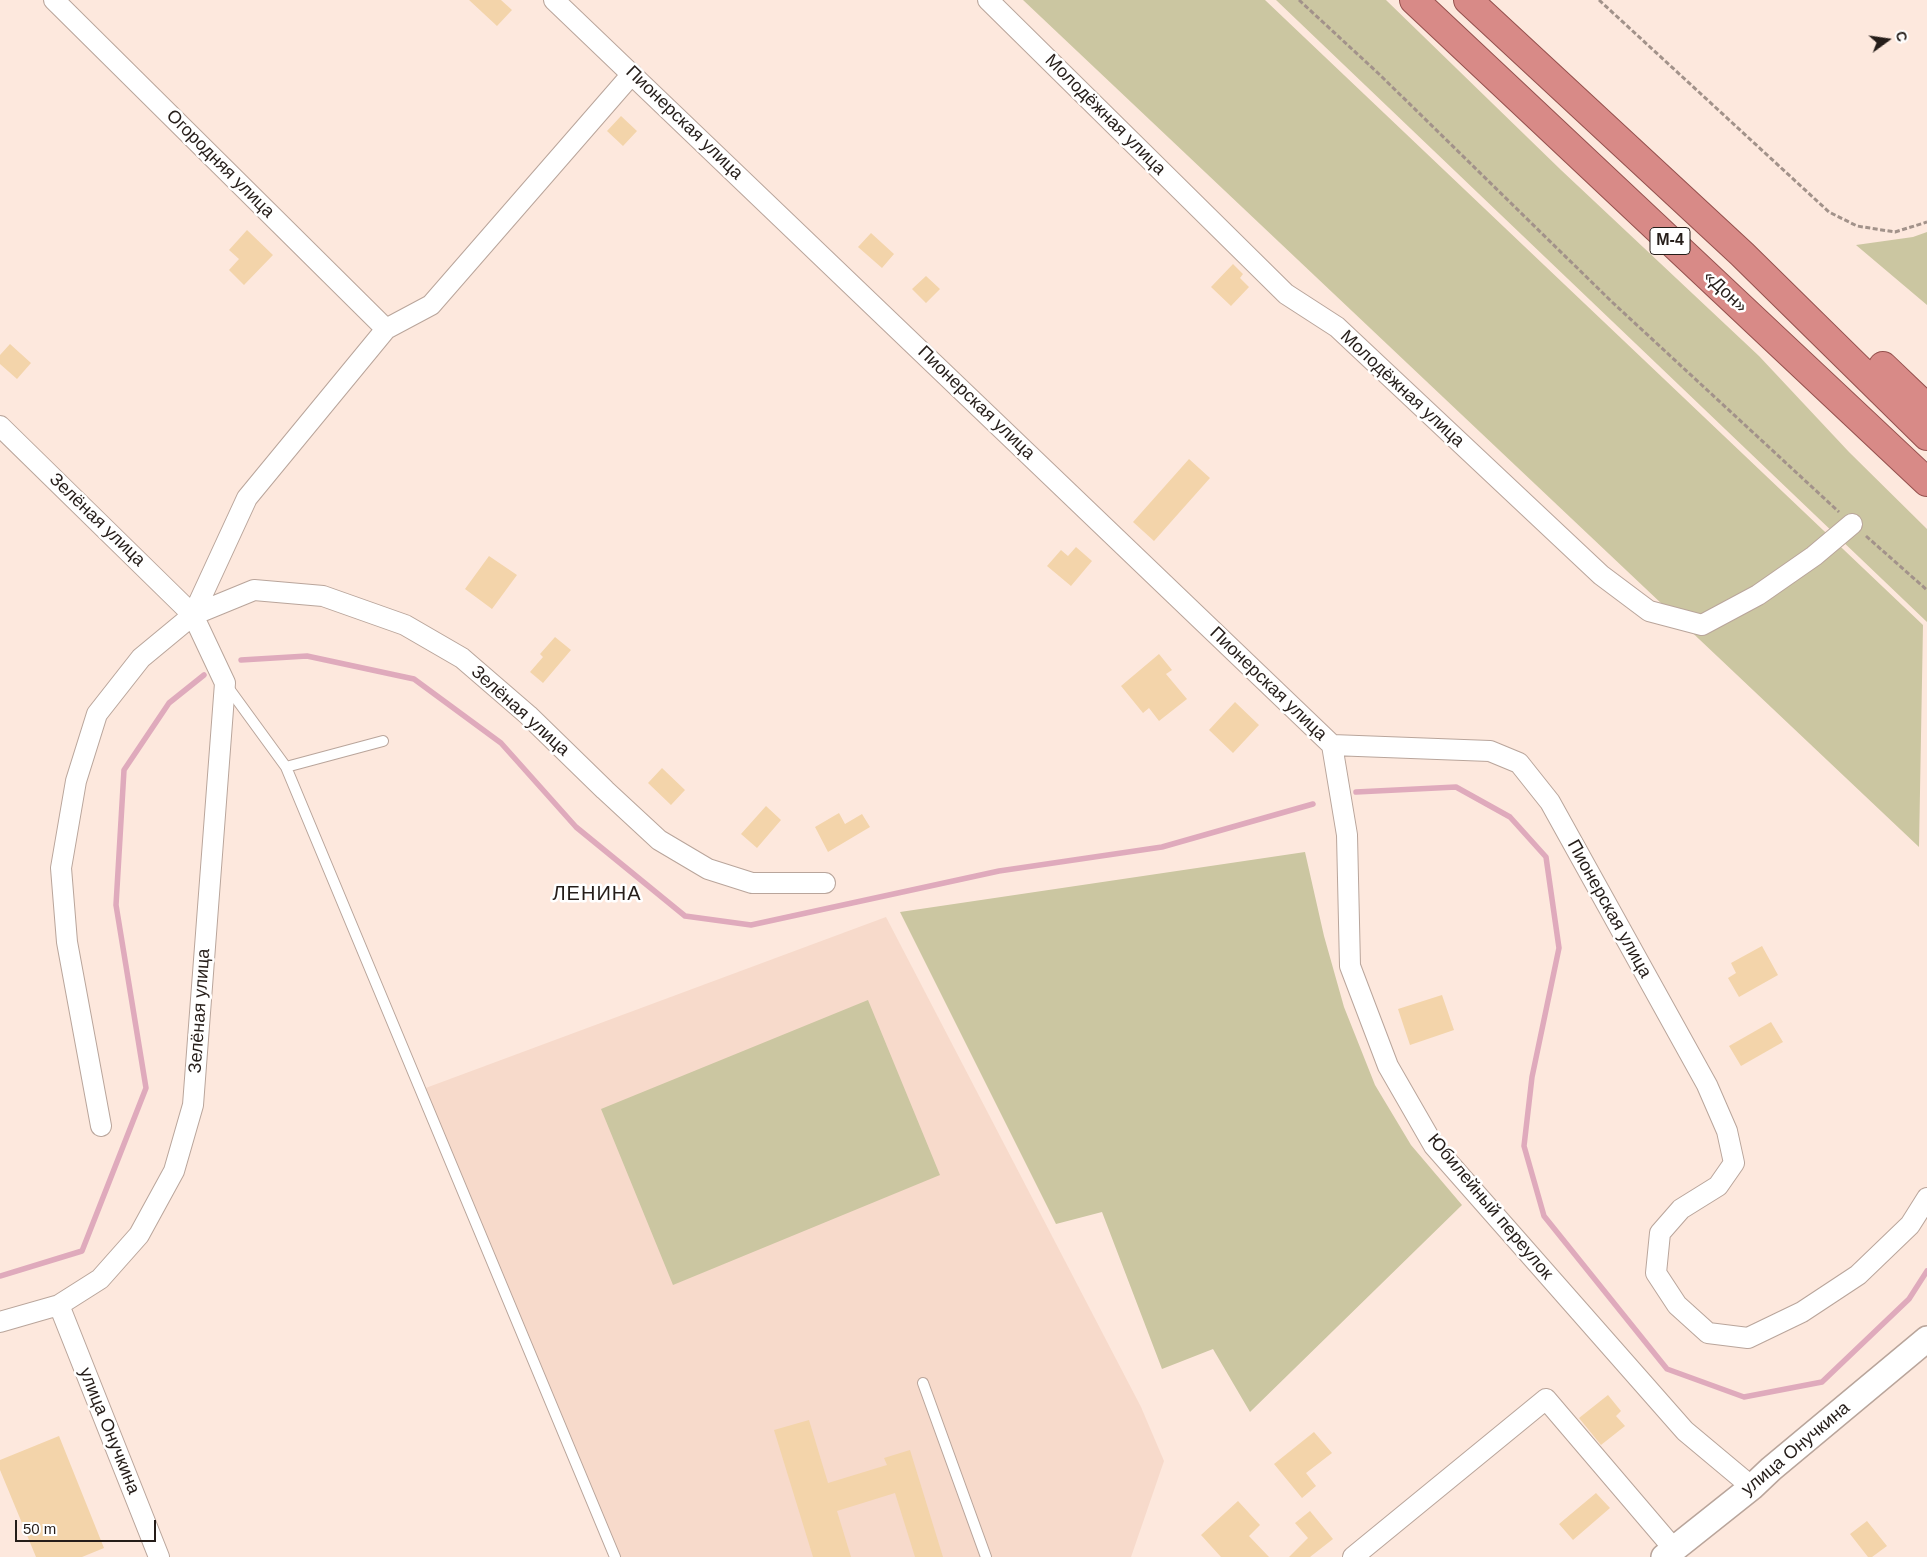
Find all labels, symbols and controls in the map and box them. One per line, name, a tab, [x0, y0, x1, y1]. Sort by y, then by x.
north arrow	[1862, 15, 1912, 65]
text: С	[1893, 30, 1911, 43]
street label: Молодёжная улица	[1040, 50, 1170, 180]
street label: Пионерская улица	[621, 62, 747, 184]
street label: Огородняя улица	[161, 105, 279, 223]
road number: М-4	[1650, 228, 1690, 255]
street label: «Дон»	[1698, 266, 1752, 318]
street label: Молодёжная улица	[1335, 326, 1469, 452]
street label: Пионерская улица	[913, 342, 1039, 464]
street label: Зелёная улица	[45, 469, 149, 571]
street label: Пионерская улица	[1205, 623, 1331, 745]
street label: Зелёная улица	[466, 661, 574, 761]
street label: Пионерская улица	[1562, 836, 1656, 982]
district label: ЛЕНИНА	[552, 882, 642, 906]
street label: Зелёная улица	[185, 948, 215, 1074]
street label: Юбилейный переулок	[1423, 1130, 1557, 1284]
street label: улица Онучкина	[74, 1365, 144, 1497]
street label: улица Онучкина	[1737, 1397, 1855, 1501]
scale bar	[18, 1510, 159, 1542]
text: 50 m	[23, 1520, 56, 1537]

